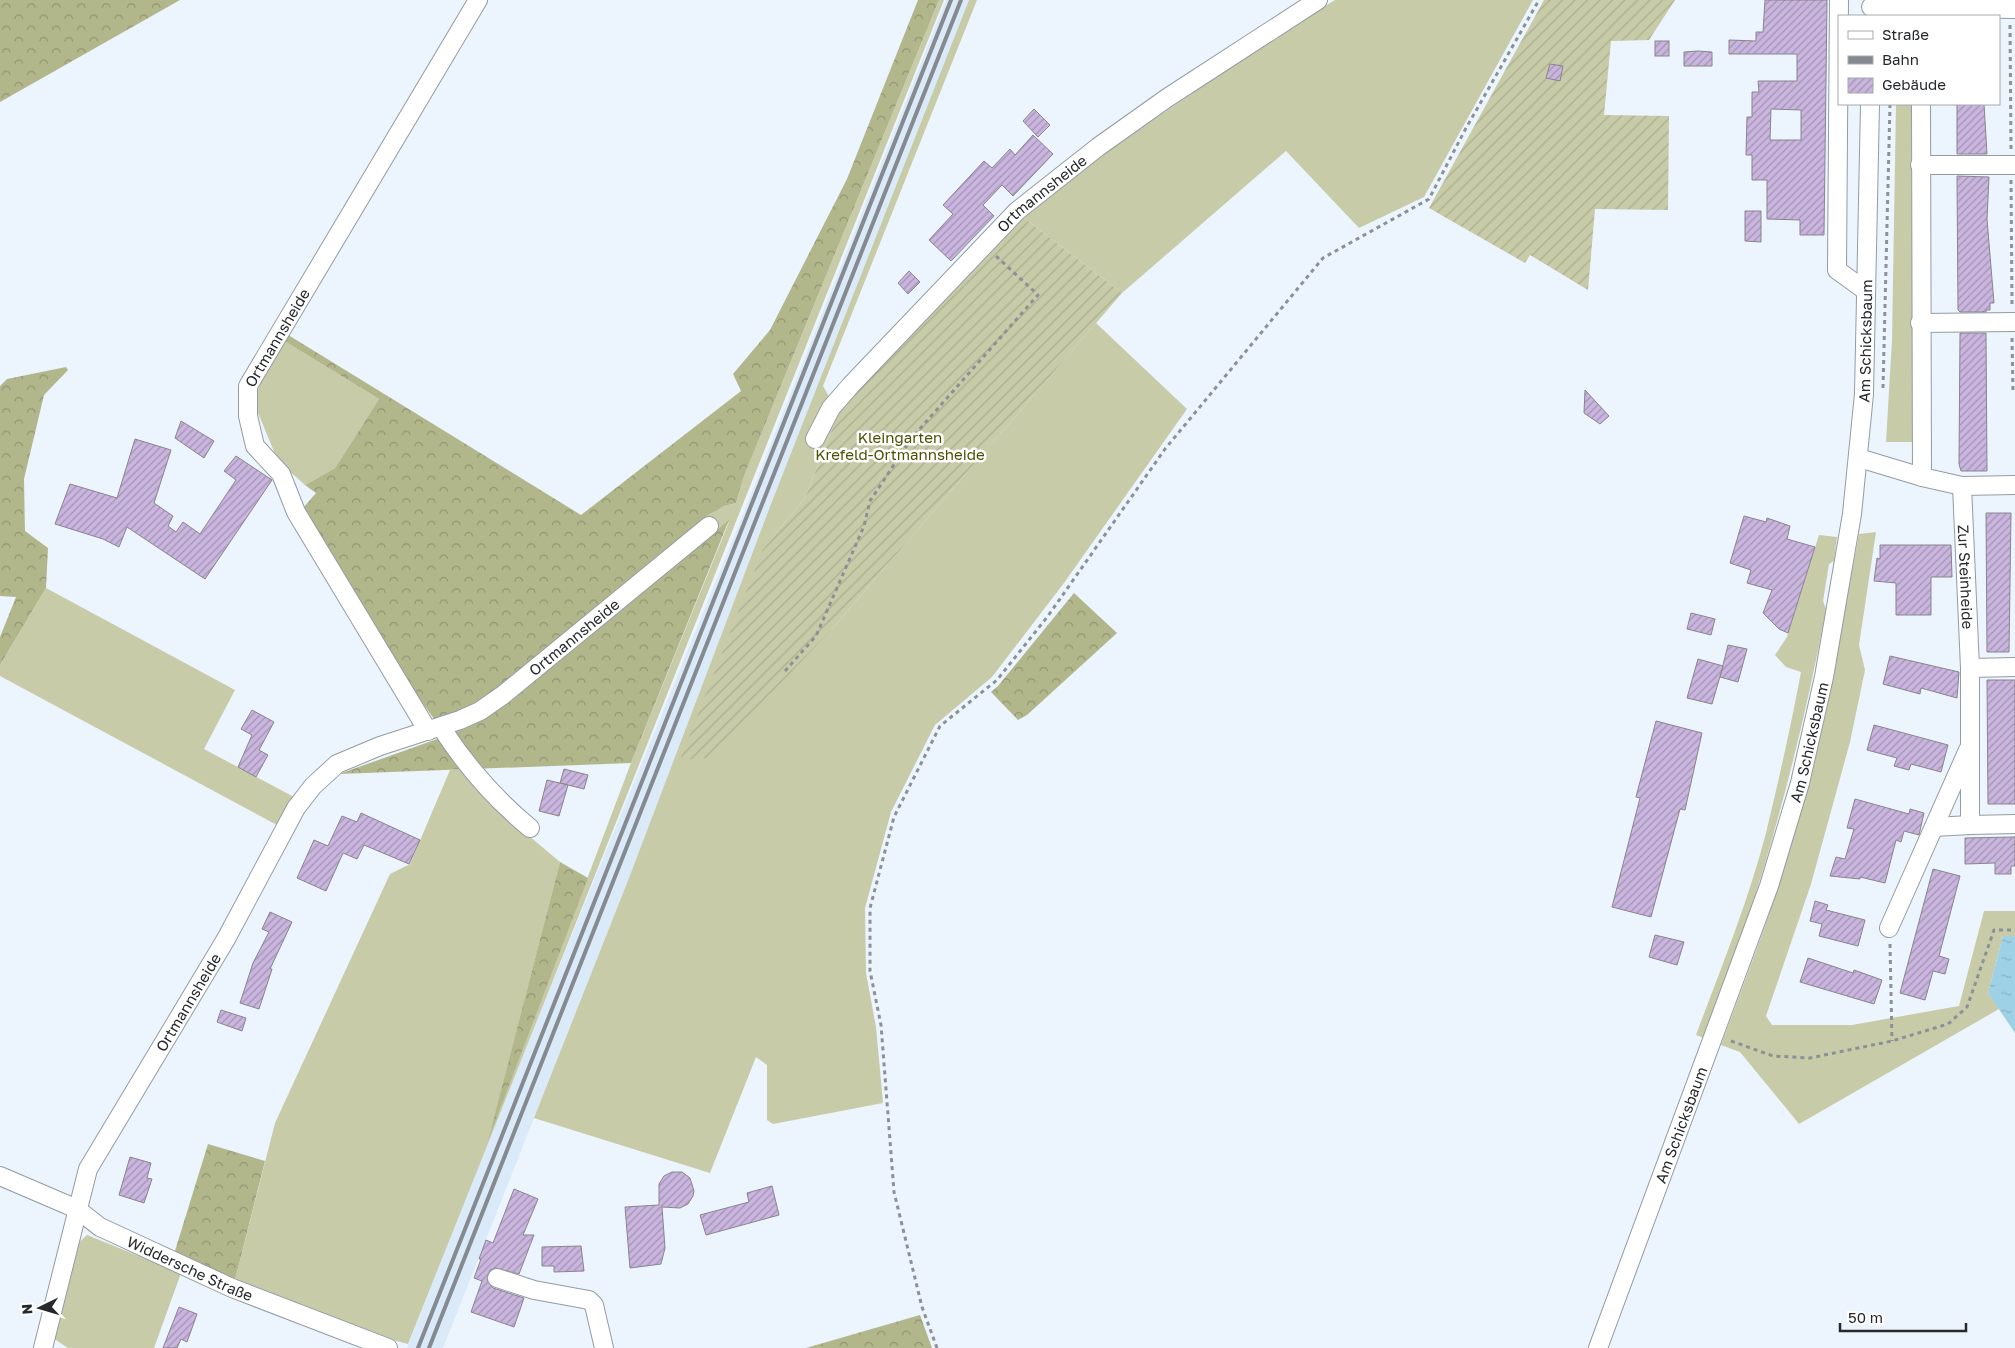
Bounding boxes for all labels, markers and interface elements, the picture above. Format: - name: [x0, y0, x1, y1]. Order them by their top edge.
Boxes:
- legend: [1838, 15, 2000, 105]
- text: Straße: [1882, 25, 1929, 43]
- text: Bahn: [1882, 50, 1919, 68]
- text: Gebäude: [1882, 75, 1946, 93]
- street label: Ortmannsheide: [993, 151, 1090, 236]
- street label: Am Schicksbaum: [1854, 279, 1875, 403]
- street label: Ortmannsheide: [241, 285, 313, 390]
- park label: Kleingarten Krefeld-Ortmannsheide: [815, 428, 985, 463]
- street label: Zur Steinheide: [1955, 524, 1977, 630]
- street label: Ortmannsheide: [525, 594, 623, 679]
- street label: Am Schicksbaum: [1786, 680, 1832, 804]
- street label: Ortmannsheide: [152, 950, 225, 1055]
- street label: Am Schicksbaum: [1651, 1064, 1710, 1186]
- street label: Widdersche Straße: [124, 1232, 256, 1304]
- north arrow: [15, 1283, 65, 1333]
- scale bar: [1840, 1300, 1966, 1332]
- text: N: [18, 1303, 35, 1315]
- text: 50 m: [1848, 1308, 1883, 1326]

